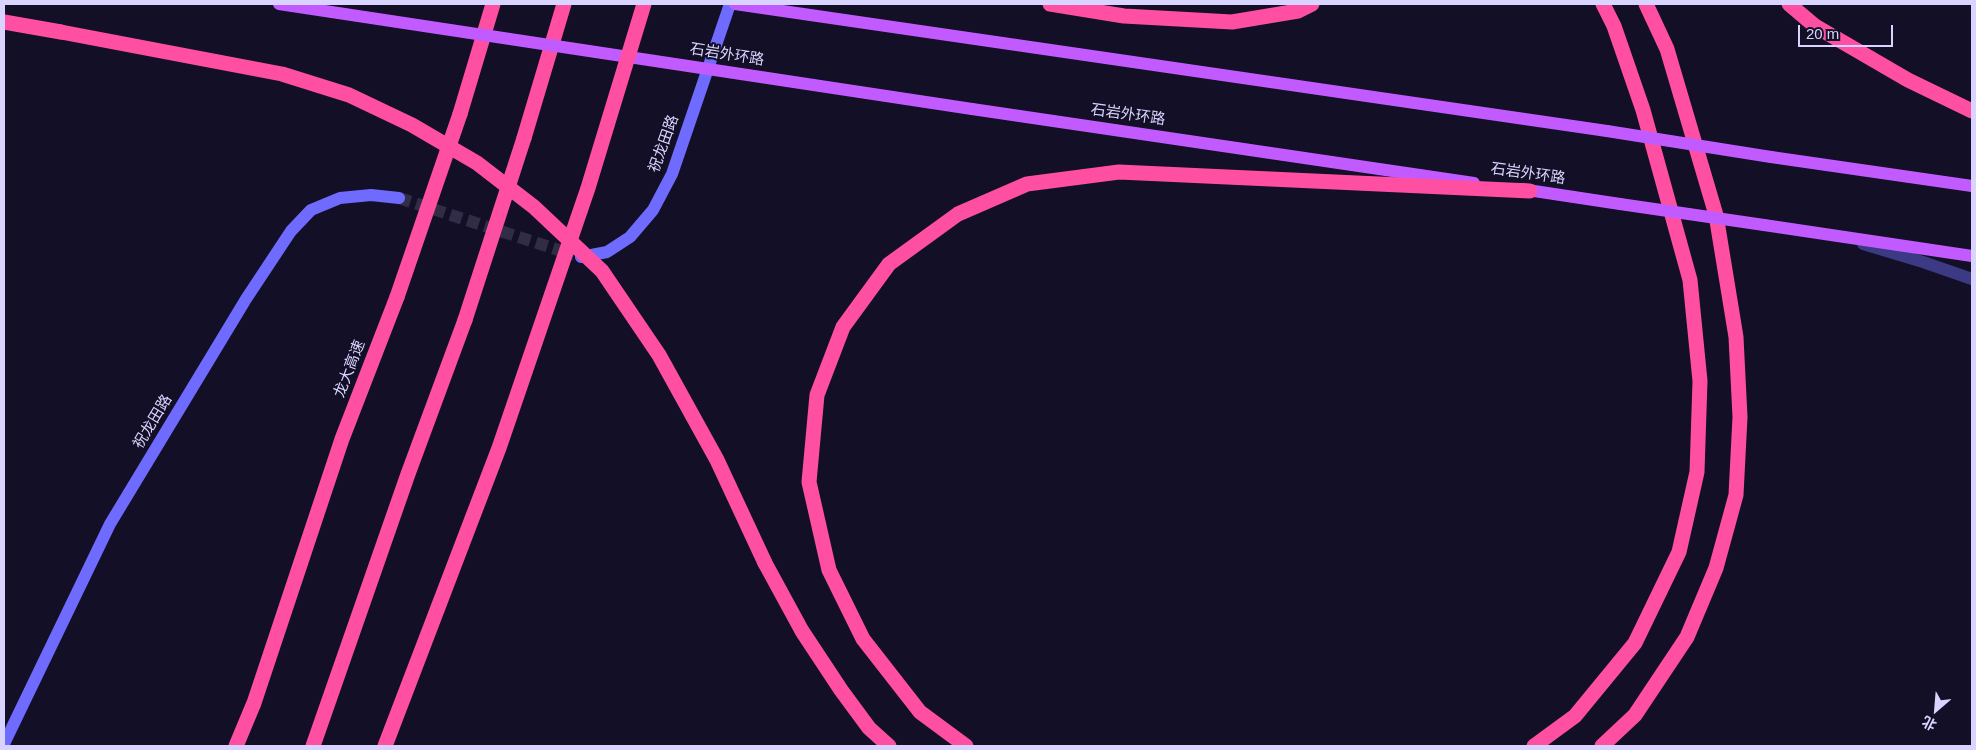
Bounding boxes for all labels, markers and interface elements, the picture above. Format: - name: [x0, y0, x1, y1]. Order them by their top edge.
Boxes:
- scale bar: [1801, 15, 1896, 47]
- text: 20 m: [1806, 25, 1839, 42]
- street label: 石岩外环路: [689, 40, 765, 70]
- street label: 石岩外环路: [1090, 101, 1166, 129]
- street label: 祝龙田路: [645, 113, 683, 175]
- street label: 石岩外环路: [1490, 160, 1566, 188]
- street label: 龙大高速: [331, 338, 369, 400]
- street label: 祝龙田路: [130, 392, 176, 452]
- north arrow: [1911, 685, 1961, 735]
- text: 北: [1919, 713, 1939, 734]

